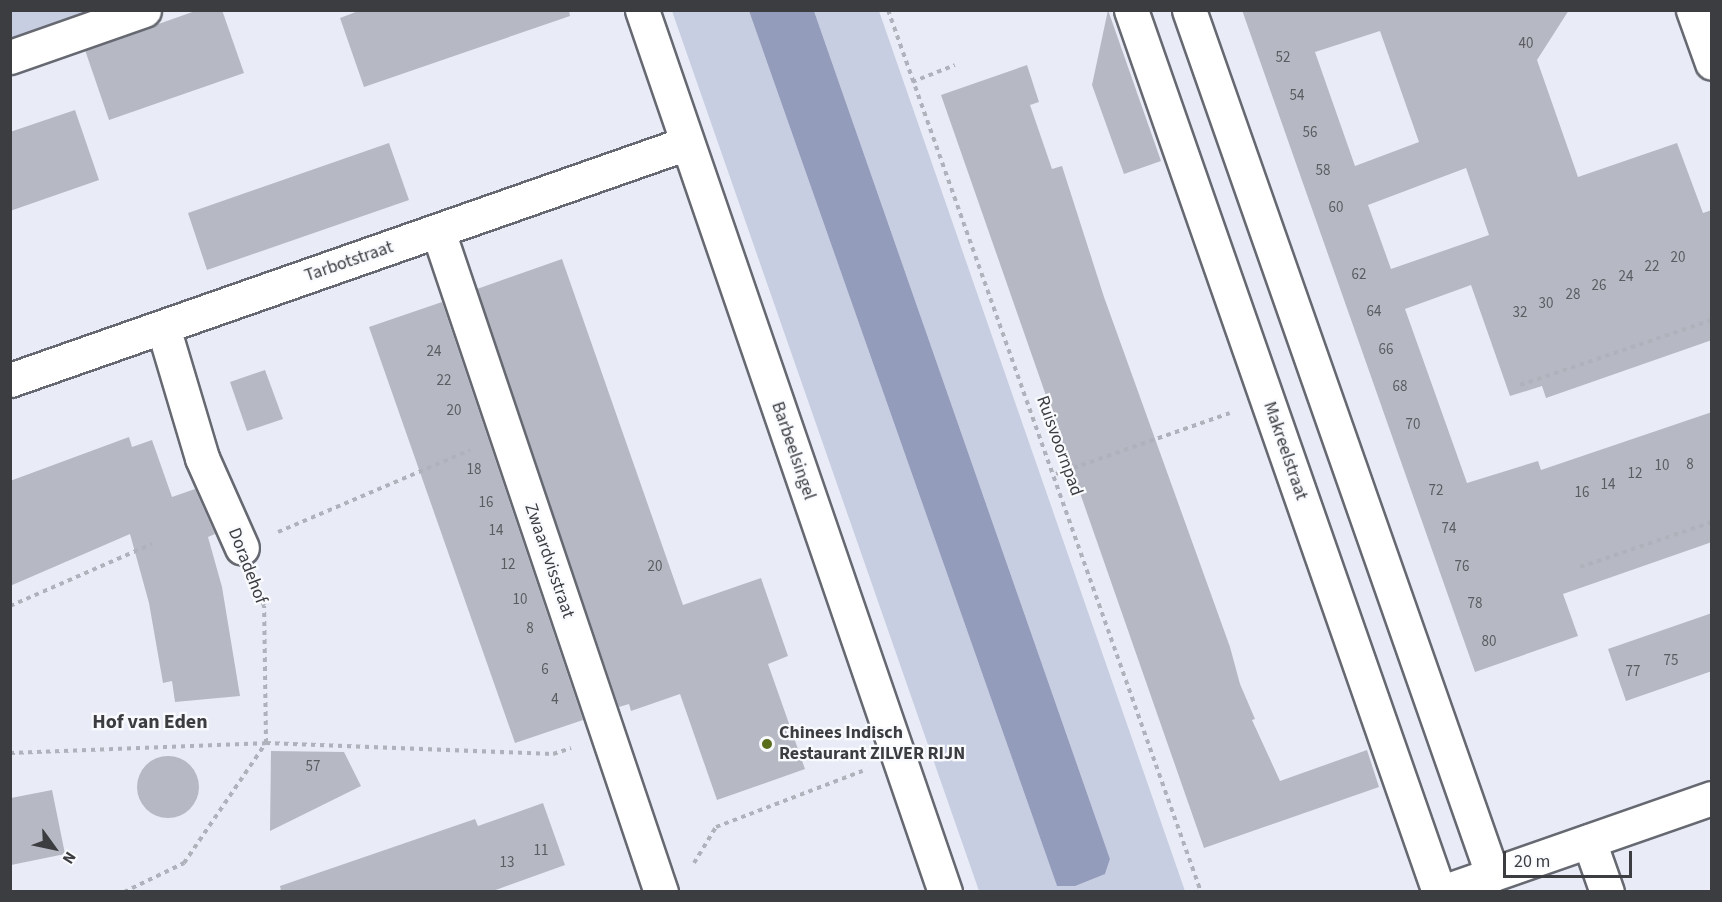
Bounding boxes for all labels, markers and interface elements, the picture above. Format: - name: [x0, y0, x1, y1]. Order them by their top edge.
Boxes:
- house number: 40: [1519, 35, 1533, 53]
- house number: 52: [1276, 49, 1290, 67]
- house number: 54: [1290, 87, 1304, 105]
- house number: 56: [1303, 124, 1317, 142]
- house number: 58: [1316, 162, 1330, 180]
- house number: 60: [1329, 199, 1343, 217]
- street label: Tarbotstraat: [302, 237, 396, 287]
- house number: 20: [1671, 249, 1685, 267]
- house number: 22: [1645, 258, 1659, 276]
- house number: 62: [1352, 266, 1366, 284]
- house number: 24: [1619, 268, 1633, 286]
- house number: 26: [1592, 277, 1606, 295]
- house number: 28: [1566, 286, 1580, 304]
- house number: 30: [1539, 295, 1553, 313]
- house number: 64: [1367, 303, 1381, 321]
- house number: 32: [1513, 304, 1527, 322]
- house number: 66: [1379, 341, 1393, 359]
- house number: 24: [427, 343, 441, 361]
- house number: 22: [437, 372, 451, 390]
- house number: 68: [1393, 378, 1407, 396]
- street label: Ruisvoornpad: [1031, 393, 1087, 499]
- street label: Barbeelsingel: [766, 399, 820, 503]
- street label: Makreelstraat: [1258, 399, 1312, 503]
- house number: 20: [447, 402, 461, 420]
- house number: 70: [1406, 416, 1420, 434]
- house number: 8: [1686, 456, 1694, 474]
- house number: 10: [1655, 457, 1669, 475]
- house number: 18: [467, 461, 481, 479]
- house number: 12: [1628, 465, 1642, 483]
- house number: 14: [1601, 476, 1615, 494]
- house number: 72: [1429, 482, 1443, 500]
- house number: 16: [1575, 484, 1589, 502]
- house number: 16: [479, 494, 493, 512]
- street label: Zwaardvisstraat: [519, 501, 579, 621]
- house number: 74: [1442, 520, 1456, 538]
- house number: 14: [489, 522, 503, 540]
- street label: Doradehof: [223, 525, 271, 607]
- house number: 12: [501, 556, 515, 574]
- house number: 20: [648, 558, 662, 576]
- house number: 76: [1455, 558, 1469, 576]
- house number: 10: [513, 591, 527, 609]
- house number: 78: [1468, 595, 1482, 613]
- house number: 8: [526, 620, 534, 638]
- house number: 80: [1482, 633, 1496, 651]
- house number: 75: [1664, 652, 1678, 670]
- house number: 6: [541, 661, 549, 679]
- house number: 77: [1626, 663, 1640, 681]
- house number: 4: [551, 691, 559, 709]
- district label: Hof van Eden: [92, 710, 208, 734]
- place label: Chinees Indisch Restaurant ZILVER RIJN: [779, 723, 965, 766]
- marker: Chinees Indisch Restaurant ZILVER RIJN: [760, 737, 774, 751]
- house number: 57: [306, 758, 320, 776]
- north arrow: [24, 818, 84, 878]
- scale bar: [1506, 839, 1635, 877]
- house number: 11: [534, 842, 548, 860]
- text: N: [57, 847, 81, 868]
- text: 20 m: [1514, 849, 1550, 874]
- house number: 13: [500, 854, 514, 872]

